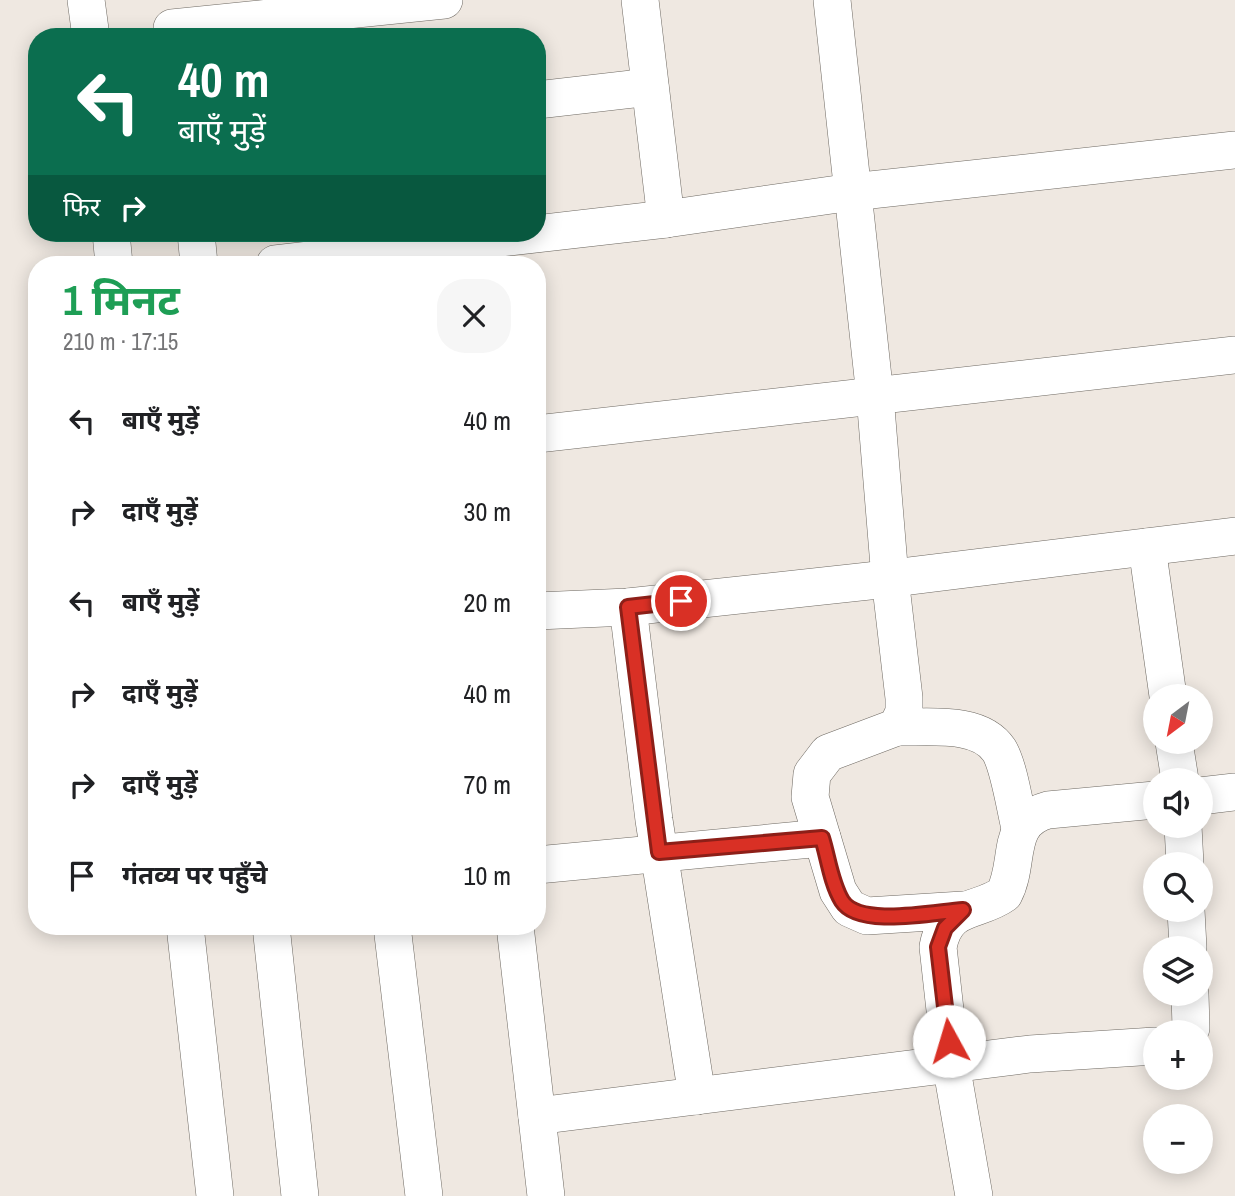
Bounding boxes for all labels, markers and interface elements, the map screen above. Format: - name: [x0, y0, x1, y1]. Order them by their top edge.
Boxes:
- text: 40 m: [178, 46, 270, 112]
- icon: left: [63, 56, 154, 147]
- text: बाएँ मुड़ें: [178, 109, 266, 152]
- text: फिर: [63, 189, 100, 224]
- icon: right: [114, 189, 152, 227]
- text: 1 मिनट: [63, 272, 180, 328]
- button: close: [437, 279, 511, 353]
- text: 210 m · 17:15: [63, 326, 178, 357]
- icon: left: [63, 402, 101, 440]
- text: बाएँ मुड़ें: [122, 402, 199, 437]
- text: 40 m: [464, 403, 511, 438]
- icon: right: [63, 493, 101, 531]
- text: दाएँ मुड़ें: [122, 493, 198, 528]
- text: 30 m: [464, 494, 511, 529]
- pin: [651, 571, 711, 631]
- icon: arrive: [662, 582, 700, 620]
- icon: left: [63, 584, 101, 622]
- text: बाएँ मुड़ें: [122, 584, 199, 619]
- text: 20 m: [464, 585, 511, 620]
- icon: right: [63, 675, 101, 713]
- text: दाएँ मुड़ें: [122, 675, 198, 710]
- text: 40 m: [464, 676, 511, 711]
- north arrow: [1143, 684, 1213, 754]
- map controls: [1143, 684, 1213, 1174]
- icon: right: [63, 766, 101, 804]
- text: दाएँ मुड़ें: [122, 766, 198, 801]
- text: 70 m: [464, 767, 511, 802]
- button: sound: [1143, 768, 1213, 838]
- button: search: [1143, 852, 1213, 922]
- icon: arrive: [63, 857, 101, 895]
- text: गंतव्य पर पहुँचे: [122, 857, 268, 892]
- text: 10 m: [464, 858, 511, 893]
- button: layers: [1143, 936, 1213, 1006]
- position arrow: [912, 1004, 986, 1078]
- button: +: [1143, 1020, 1213, 1090]
- button: −: [1143, 1104, 1213, 1174]

